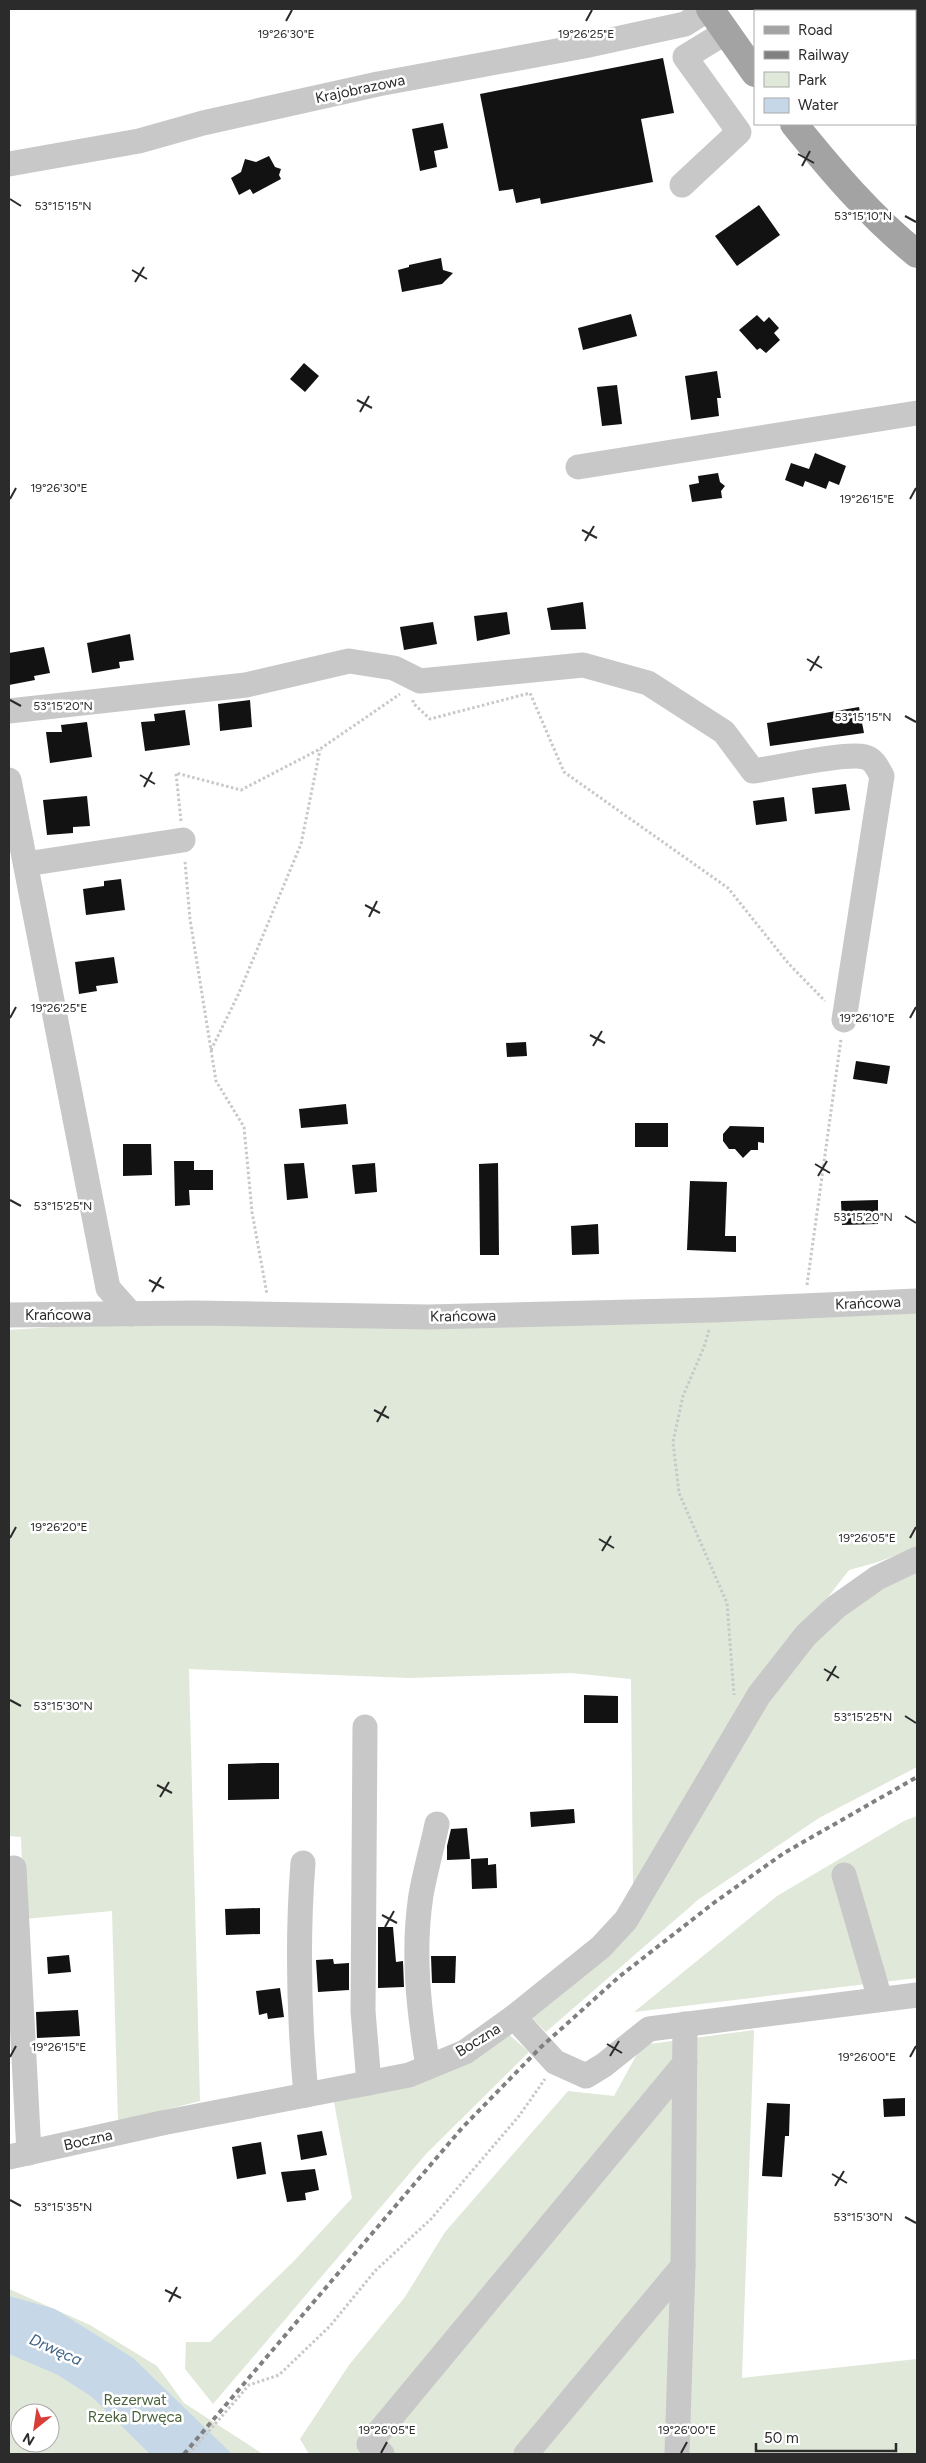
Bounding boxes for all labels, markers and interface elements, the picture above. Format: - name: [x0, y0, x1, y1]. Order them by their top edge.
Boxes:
- legend: [754, 10, 916, 125]
- text: Road: [798, 21, 833, 39]
- text: 19°26'30"E: [257, 27, 315, 41]
- text: 19°26'25"E: [558, 27, 614, 41]
- text: Railway: [798, 46, 849, 64]
- street label: Krajobrazowa: [314, 71, 406, 107]
- text: Park: [798, 71, 827, 89]
- text: Water: [798, 96, 838, 114]
- text: 53°15'15"N: [34, 199, 92, 213]
- text: 53°15'10"N: [834, 209, 892, 223]
- text: 19°26'30"E: [30, 481, 88, 495]
- text: 19°26'15"E: [840, 492, 894, 506]
- text: 53°15'20"N: [33, 699, 93, 713]
- text: 53°15'15"N: [834, 710, 892, 724]
- text: 19°26'25"E: [31, 1001, 87, 1015]
- text: 19°26'10"E: [839, 1011, 895, 1025]
- text: 53°15'25"N: [34, 1199, 92, 1213]
- text: 53°15'20"N: [833, 1210, 893, 1224]
- street label: Krańcowa: [835, 1293, 901, 1313]
- street label: Krańcowa: [25, 1306, 91, 1324]
- street label: Krańcowa: [430, 1306, 496, 1326]
- text: 19°26'20"E: [30, 1520, 88, 1534]
- text: 19°26'05"E: [838, 1531, 896, 1545]
- text: 53°15'30"N: [33, 1699, 93, 1713]
- text: 53°15'25"N: [834, 1710, 892, 1724]
- street label: Boczna: [452, 2019, 504, 2061]
- text: 19°26'15"E: [32, 2040, 86, 2054]
- text: 19°26'00"E: [838, 2050, 896, 2064]
- street label: Boczna: [62, 2126, 114, 2154]
- text: 53°15'35"N: [34, 2200, 92, 2214]
- text: 53°15'30"N: [833, 2210, 893, 2224]
- water label: Drwęca: [27, 2329, 85, 2369]
- park label: Rezerwat Rzeka Drwęca: [88, 2391, 182, 2426]
- north arrow: [10, 2403, 60, 2453]
- scale bar: [756, 2420, 896, 2452]
- text: 19°26'05"E: [358, 2423, 416, 2437]
- text: 19°26'00"E: [658, 2423, 716, 2437]
- text: N: [20, 2429, 38, 2449]
- text: 50 m: [764, 2429, 799, 2447]

